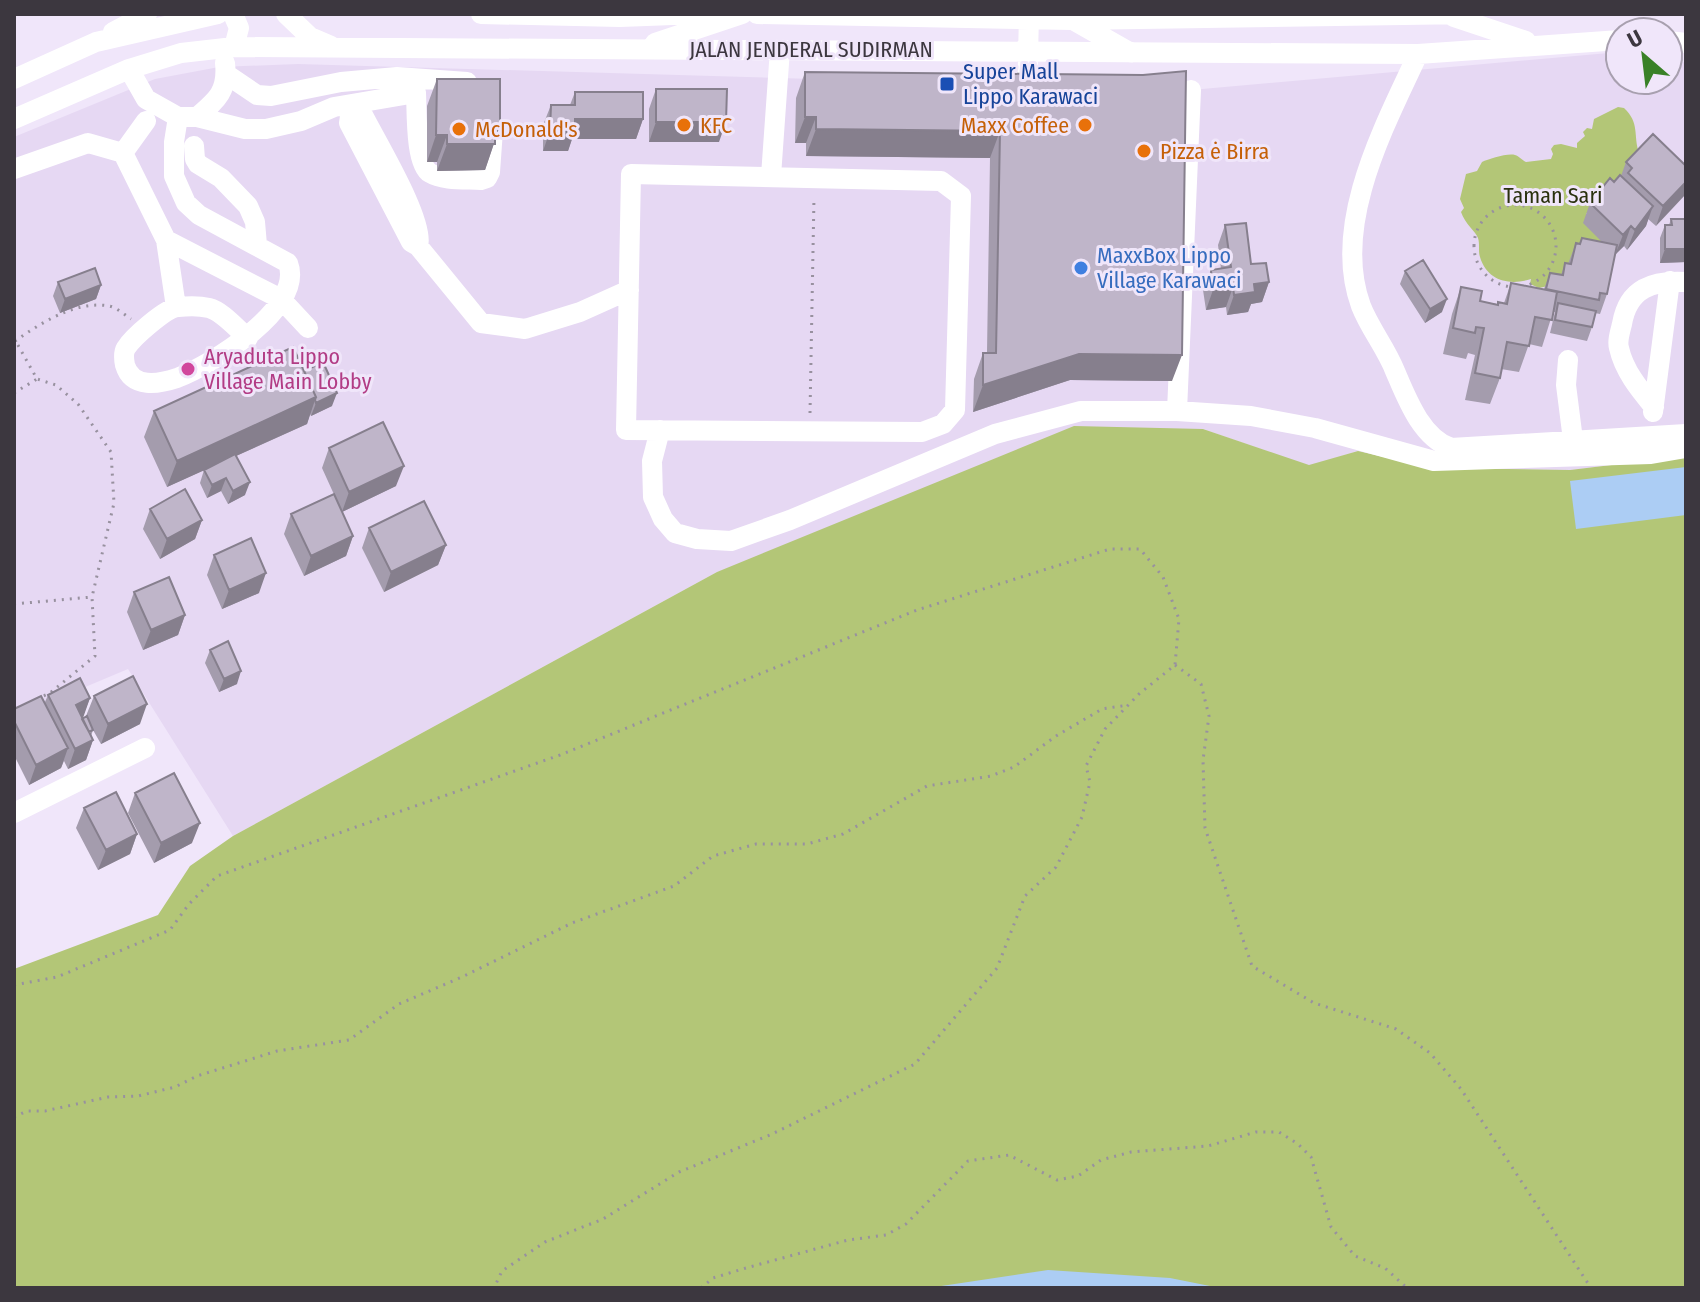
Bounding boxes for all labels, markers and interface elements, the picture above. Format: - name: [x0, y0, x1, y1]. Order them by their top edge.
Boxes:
- north arrow: [1604, 16, 1684, 96]
- text: U: [1623, 24, 1647, 54]
- street label: JALAN JENDERAL SUDIRMAN: [689, 36, 933, 63]
- place label: Super Mall Lippo Karawaci: [963, 58, 1098, 110]
- marker: Super Mall Lippo Karawaci: [938, 75, 956, 93]
- place label: KFC: [700, 112, 732, 139]
- place label: Maxx Coffee: [961, 112, 1069, 139]
- place label: McDonald's: [475, 116, 578, 143]
- marker: KFC: [675, 116, 693, 134]
- marker: Maxx Coffee: [1076, 116, 1094, 134]
- marker: McDonald's: [450, 120, 468, 138]
- place label: Pizza ė Birra: [1160, 138, 1269, 165]
- marker: Pizza ė Birra: [1135, 142, 1153, 160]
- park label: Taman Sari: [1503, 182, 1603, 209]
- place label: MaxxBox Lippo Village Karawaci: [1097, 242, 1242, 294]
- marker: MaxxBox Lippo Village Karawaci: [1072, 259, 1090, 277]
- place label: Aryaduta Lippo Village Main Lobby: [204, 343, 372, 395]
- marker: Aryaduta Lippo Village Main Lobby: [179, 360, 197, 378]

